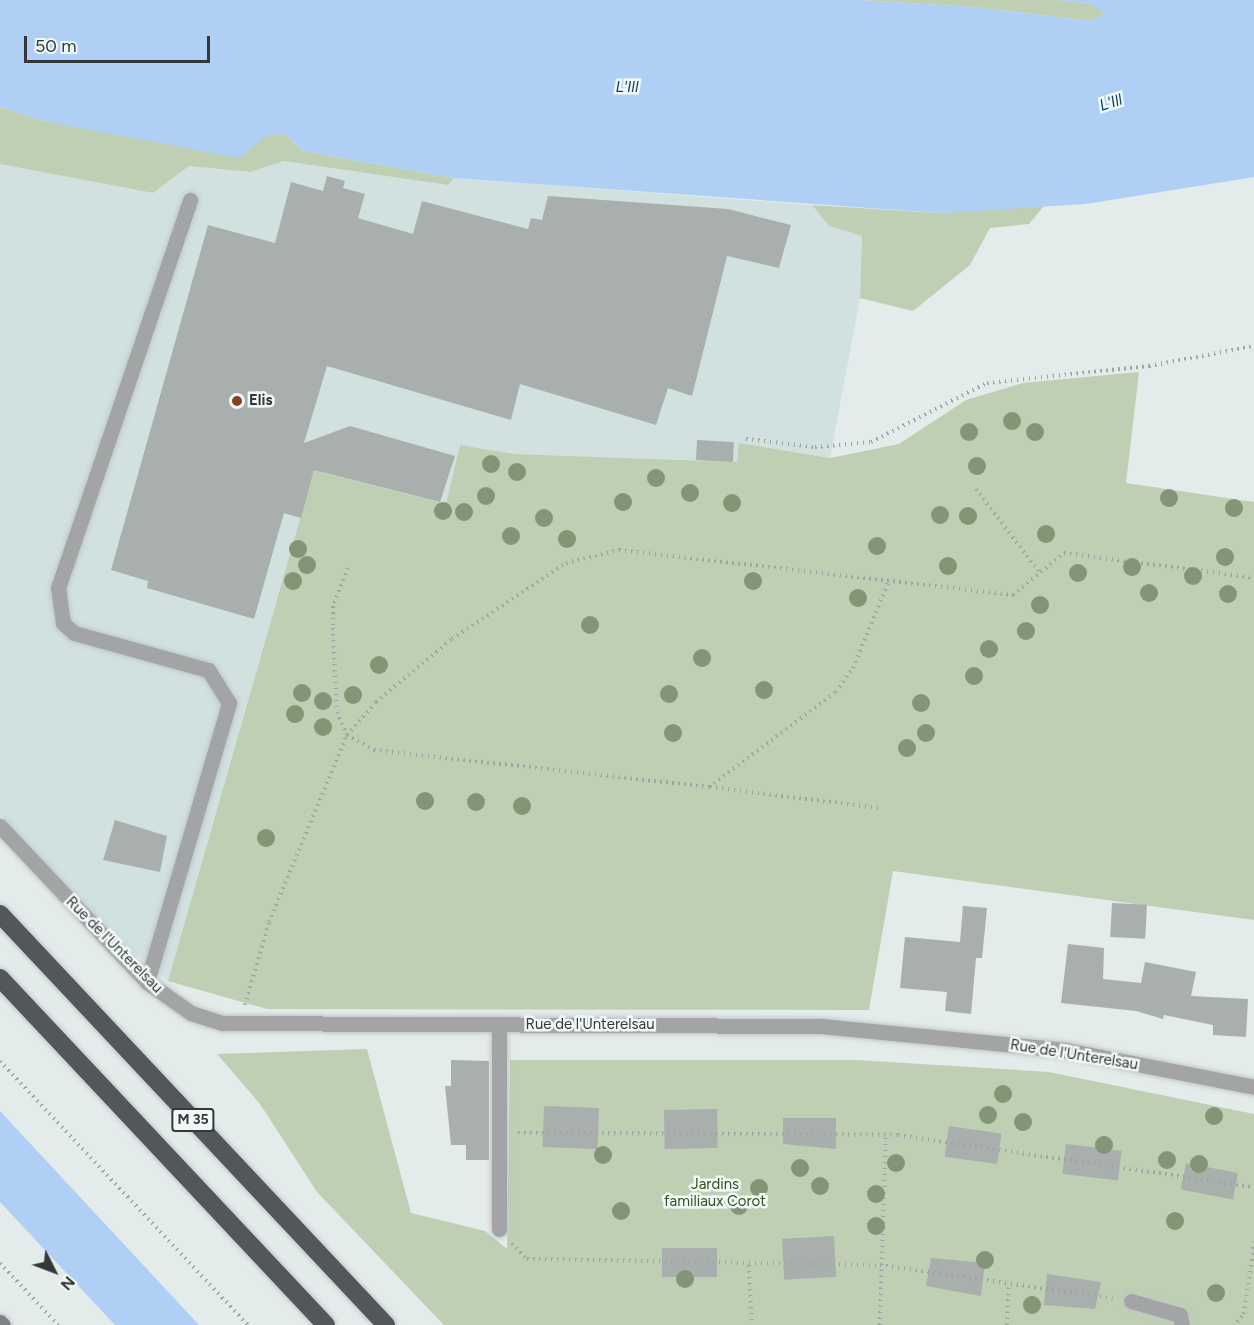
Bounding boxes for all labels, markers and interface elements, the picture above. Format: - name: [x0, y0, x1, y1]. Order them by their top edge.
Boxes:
- scale bar: [27, 24, 213, 62]
- text: 50 m: [35, 35, 77, 57]
- water label: L'Ill: [616, 77, 638, 97]
- water label: L'Ill: [1097, 90, 1125, 116]
- place label: Elis: [249, 392, 272, 410]
- marker: Elis: [230, 394, 244, 408]
- street label: Rue de l'Unterelsau: [62, 893, 166, 997]
- street label: Rue de l'Unterelsau: [525, 1016, 655, 1034]
- street label: Rue de l'Unterelsau: [1009, 1036, 1139, 1074]
- road number: M 35: [170, 1109, 216, 1131]
- park label: Jardins familiaux Corot: [664, 1175, 766, 1210]
- north arrow: [24, 1241, 84, 1301]
- text: N: [57, 1272, 79, 1294]

